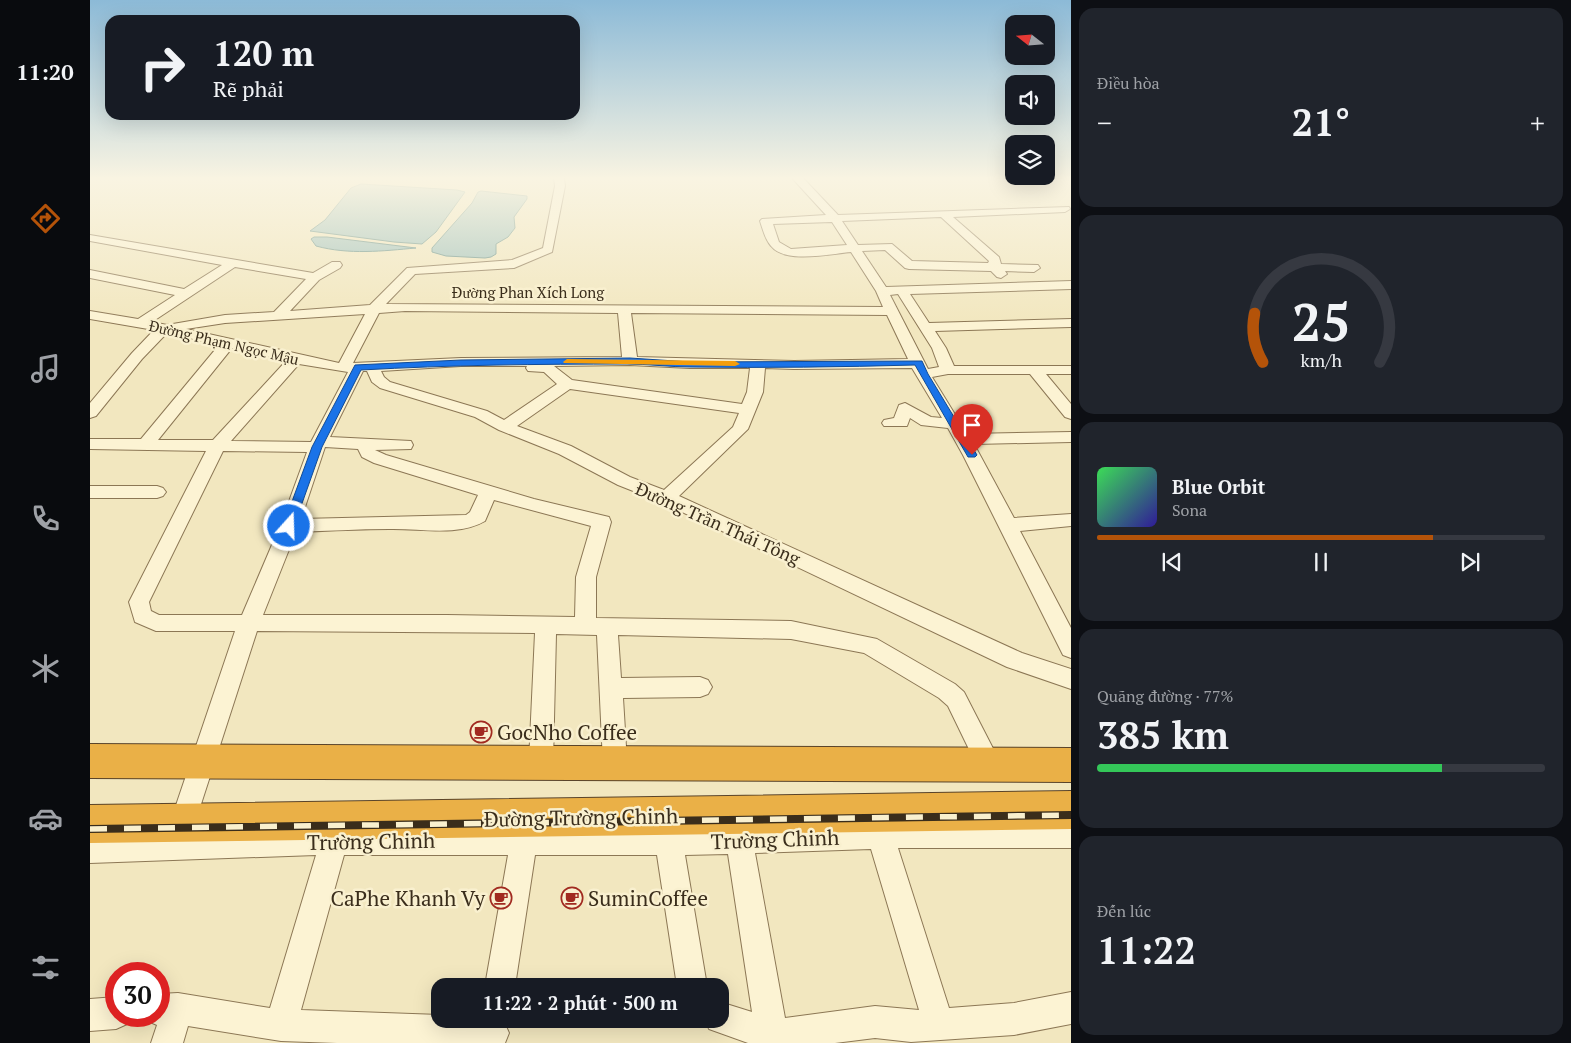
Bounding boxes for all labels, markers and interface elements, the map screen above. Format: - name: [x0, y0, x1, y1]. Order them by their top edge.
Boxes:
- north arrow: [1005, 15, 1055, 65]
- map controls: [1005, 15, 1055, 185]
- text: 120 m: [213, 30, 314, 76]
- icon: right: [130, 35, 195, 100]
- text: 11:20: [16, 57, 74, 86]
- text: Điều hòa: [1097, 72, 1160, 94]
- text: Rẽ phải: [213, 74, 284, 103]
- button: sound: [1005, 75, 1055, 125]
- text: 21°: [1292, 97, 1350, 147]
- text: −: [1097, 104, 1112, 141]
- text: +: [1530, 104, 1545, 141]
- button: layers: [1005, 135, 1055, 185]
- icon: directions: [28, 201, 63, 236]
- street label: Đường Phan Xích Long: [452, 282, 605, 302]
- text: 25: [1292, 287, 1350, 356]
- street label: Đường Phạm Ngọc Mậu: [147, 315, 301, 369]
- text: km/h: [1300, 348, 1342, 372]
- icon: music: [28, 351, 63, 386]
- pin: [951, 404, 993, 455]
- icon: arrive: [958, 411, 986, 439]
- text: Blue Orbit: [1172, 474, 1265, 499]
- street label: Đường Trần Thái Tông: [632, 476, 805, 570]
- position arrow: [262, 499, 314, 551]
- text: Sona: [1172, 499, 1207, 521]
- icon: phone: [28, 501, 63, 536]
- icon: previous: [1158, 548, 1186, 576]
- icon: pause: [1307, 548, 1335, 576]
- icon: next: [1456, 548, 1484, 576]
- icon: climate: [28, 651, 63, 686]
- text: Quãng đường · 77%: [1097, 685, 1233, 707]
- text: 385 km: [1097, 710, 1229, 760]
- place label: GocNho Coffee: [497, 718, 637, 746]
- cafe icon: GocNho Coffee: [469, 720, 493, 744]
- icon: car: [28, 801, 63, 836]
- street label: Đường Trường Chinh: [484, 801, 678, 833]
- street label: Trường Chinh: [710, 823, 840, 855]
- street label: Trường Chinh: [307, 826, 435, 856]
- place label: CaPhe Khanh Vy: [330, 884, 485, 912]
- place label: SuminCoffee: [588, 884, 708, 912]
- cafe icon: CaPhe Khanh Vy: [489, 886, 513, 910]
- cafe icon: SuminCoffee: [560, 886, 584, 910]
- text: Đến lúc: [1097, 900, 1151, 922]
- text: 11:22: [1097, 925, 1196, 975]
- icon: filters: [28, 950, 63, 985]
- speed limit sign: 30: [105, 962, 170, 1027]
- text: 11:22 · 2 phút · 500 m: [482, 990, 678, 1015]

